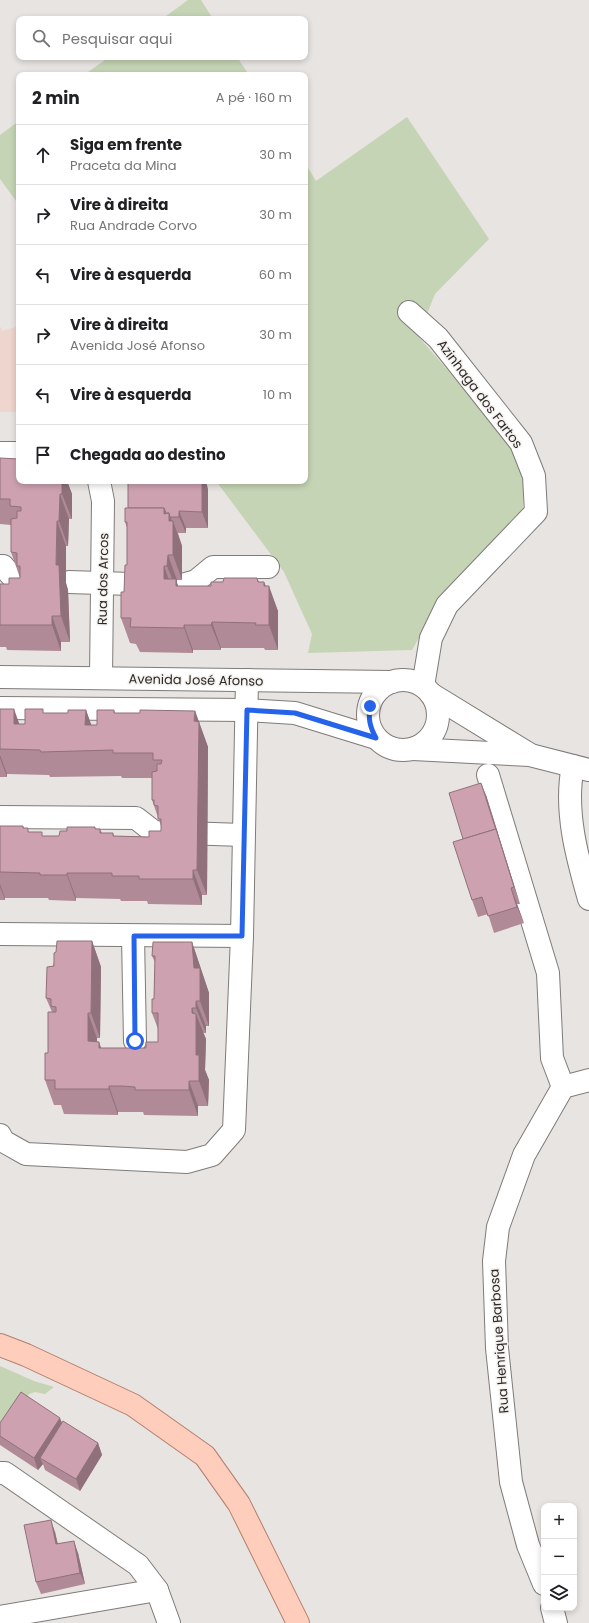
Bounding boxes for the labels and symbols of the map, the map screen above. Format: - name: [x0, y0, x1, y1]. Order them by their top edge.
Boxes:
- street label: Azinhaga dos Fartos: [433, 336, 527, 452]
- street label: Rua dos Arcos: [93, 532, 113, 625]
- street label: Avenida José Afonso: [128, 669, 264, 691]
- route end: [361, 697, 379, 715]
- route start: [126, 1032, 144, 1050]
- street label: Rua Henrique Barbosa: [484, 1268, 514, 1414]

